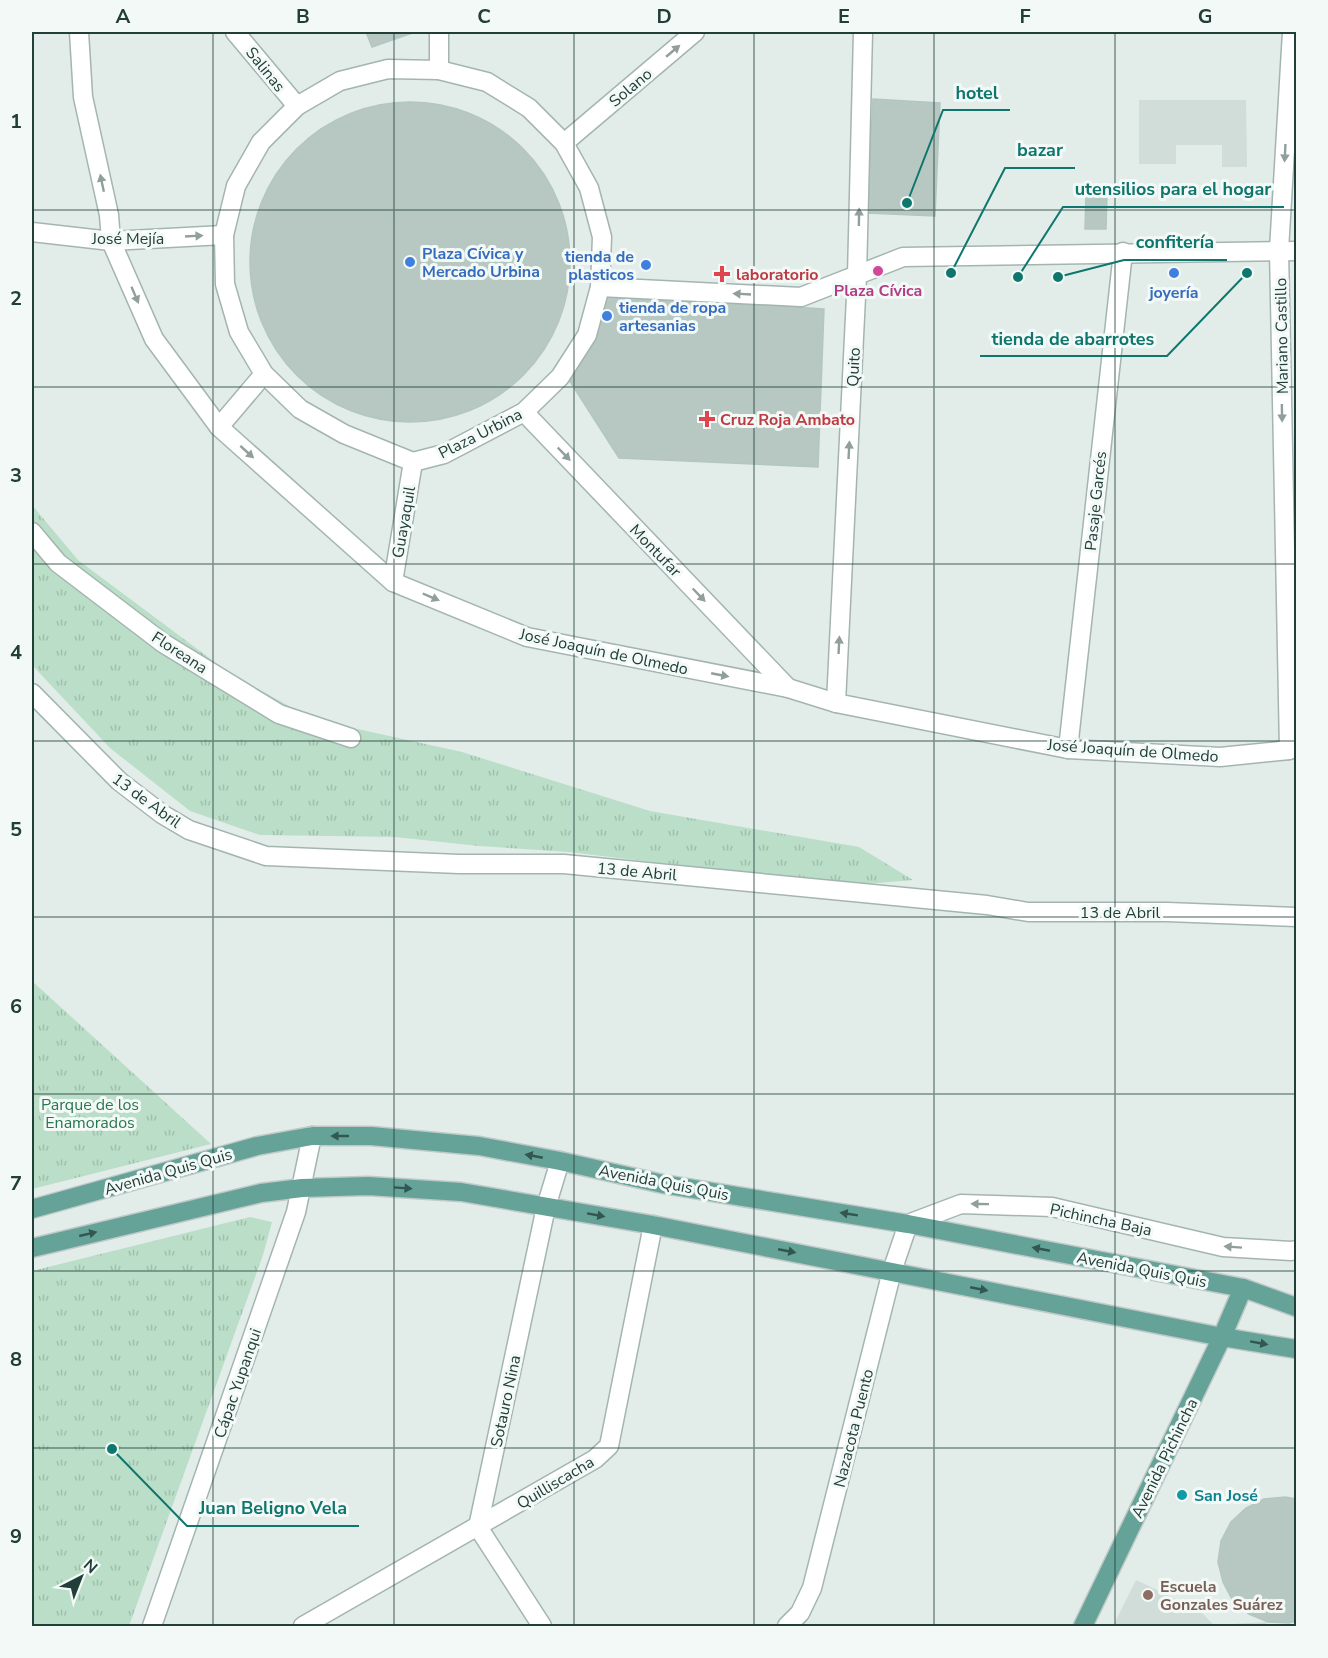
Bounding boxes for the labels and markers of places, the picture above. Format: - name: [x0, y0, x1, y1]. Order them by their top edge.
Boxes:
- callout: hotel: [943, 74, 1010, 110]
- callout: bazar: [1005, 132, 1075, 168]
- callout: utensilios para el hogar: [1063, 171, 1284, 207]
- callout: confitería: [1124, 224, 1227, 260]
- place label: Plaza Cívica y Mercado Urbina: [422, 243, 540, 283]
- place label: tienda de plasticos: [565, 246, 634, 286]
- marker: Plaza Cívica y Mercado Urbina: [403, 255, 417, 269]
- marker: tienda de plasticos: [639, 258, 653, 272]
- place label: laboratorio: [736, 264, 818, 286]
- marker: Plaza Cívica: [871, 264, 885, 278]
- marker: laboratorio: [713, 265, 731, 283]
- marker: joyería: [1167, 266, 1181, 280]
- place label: Plaza Cívica: [834, 280, 922, 302]
- place label: joyería: [1148, 282, 1199, 304]
- place label: tienda de ropa artesanias: [619, 297, 726, 337]
- marker: tienda de ropa artesanias: [600, 309, 614, 323]
- callout: tienda de abarrotes: [980, 320, 1167, 356]
- place label: Cruz Roja Ambato: [720, 409, 855, 431]
- marker: Cruz Roja Ambato: [698, 410, 716, 428]
- place label: San José: [1194, 1485, 1258, 1507]
- marker: San José: [1175, 1488, 1189, 1502]
- callout: Juan Beligno Vela: [187, 1490, 359, 1526]
- place label: Escuela Gonzales Suárez: [1160, 1576, 1283, 1616]
- marker: Escuela Gonzales Suárez: [1141, 1588, 1155, 1602]

